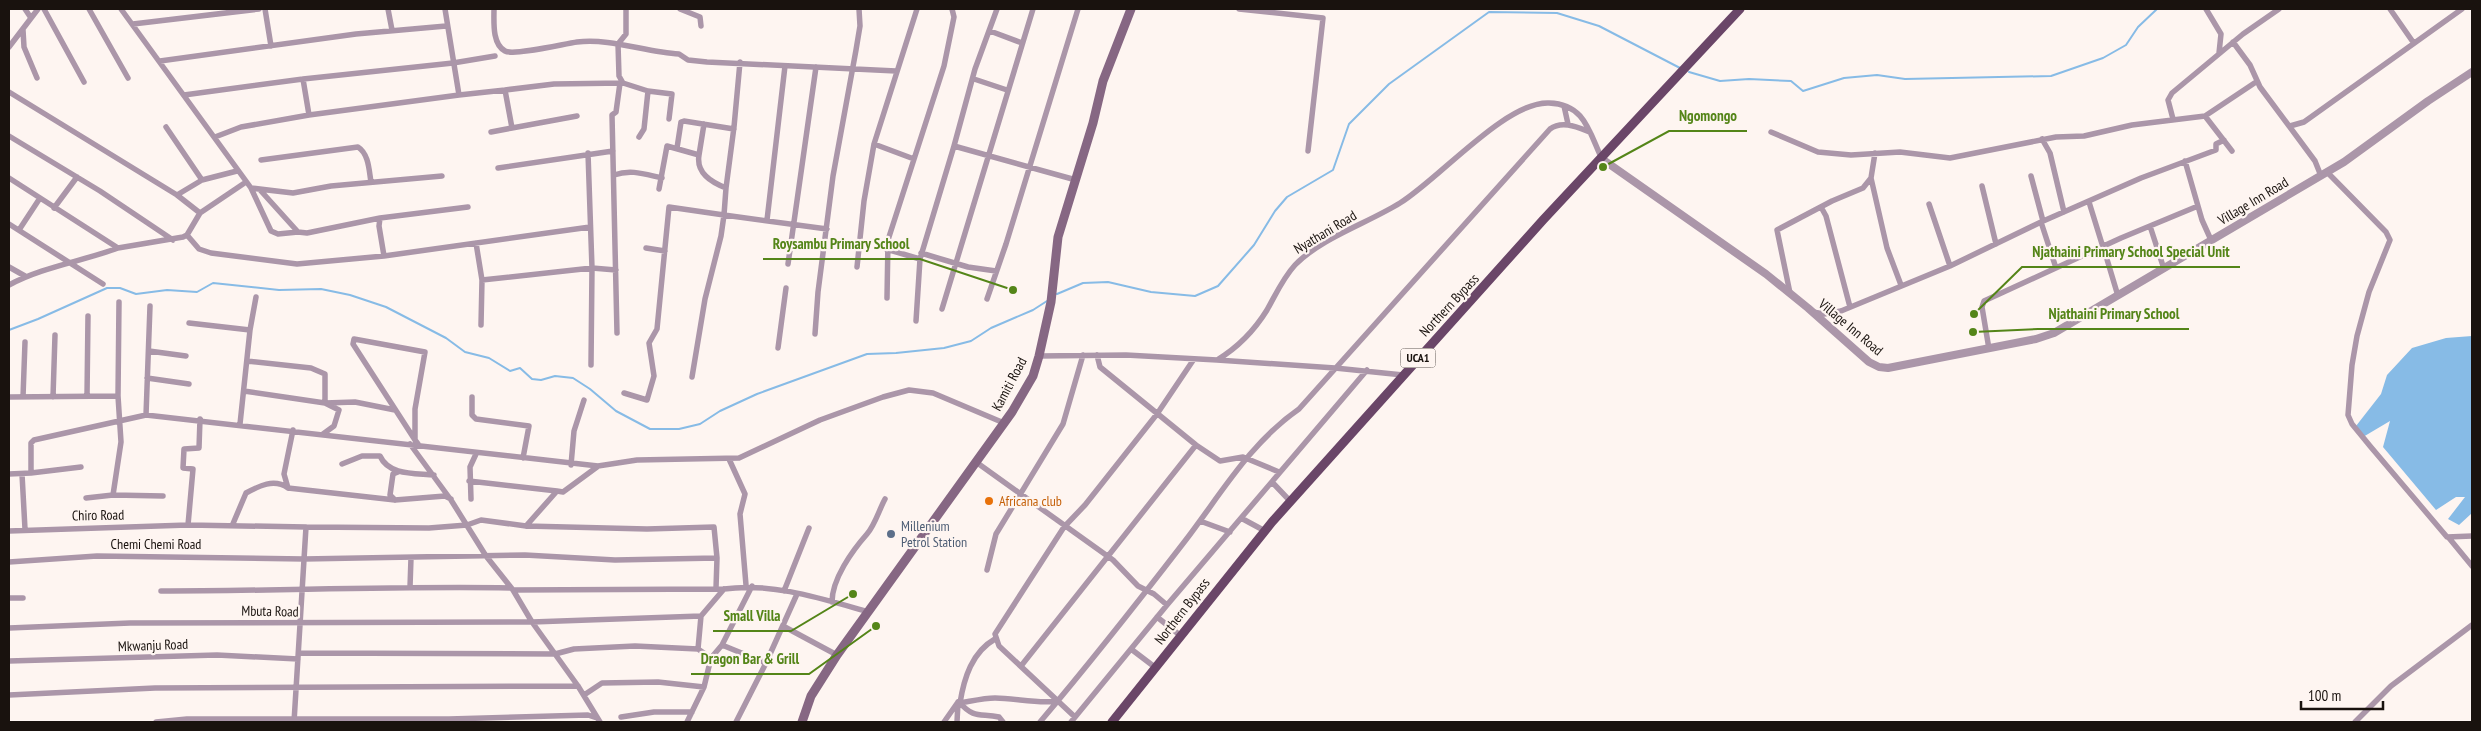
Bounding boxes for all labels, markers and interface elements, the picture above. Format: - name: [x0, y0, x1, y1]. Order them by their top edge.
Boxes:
- callout: Ngomongo: [1669, 101, 1747, 131]
- text: Ngomongo: [1679, 106, 1737, 125]
- street label: Village Inn Road: [2214, 173, 2291, 230]
- street label: Nyathani Road: [1290, 206, 1360, 258]
- callout: Roysambu Primary School: [763, 229, 920, 259]
- text: Roysambu Primary School: [773, 234, 910, 253]
- callout: Njathaini Primary School Special Unit: [2022, 237, 2240, 267]
- text: Njathaini Primary School Special Unit: [2032, 242, 2230, 261]
- street label: Northern Bypass: [1415, 270, 1483, 340]
- street label: Village Inn Road: [1814, 294, 1887, 359]
- callout: Njathaini Primary School: [2038, 299, 2189, 329]
- text: Njathaini Primary School: [2049, 304, 2180, 323]
- road number: UCA1: [1400, 348, 1436, 368]
- street label: Kamiti Road: [987, 354, 1031, 414]
- place label: Africana club: [999, 492, 1062, 510]
- marker: Africana club: [983, 495, 995, 507]
- street label: Chiro Road: [72, 506, 124, 524]
- place label: Millenium Petrol Station: [901, 517, 967, 551]
- marker: Millenium Petrol Station: [885, 528, 897, 540]
- street label: Chemi Chemi Road: [111, 535, 201, 553]
- street label: Northern Bypass: [1150, 574, 1214, 648]
- callout: Small Villa: [713, 601, 791, 631]
- street label: Mbuta Road: [241, 602, 299, 620]
- text: Small Villa: [723, 606, 781, 625]
- street label: Mkwanju Road: [118, 635, 188, 655]
- callout: Dragon Bar & Grill: [691, 644, 809, 674]
- text: Dragon Bar & Grill: [701, 649, 800, 668]
- scale bar: [2301, 678, 2384, 710]
- text: 100 m: [2308, 686, 2341, 705]

